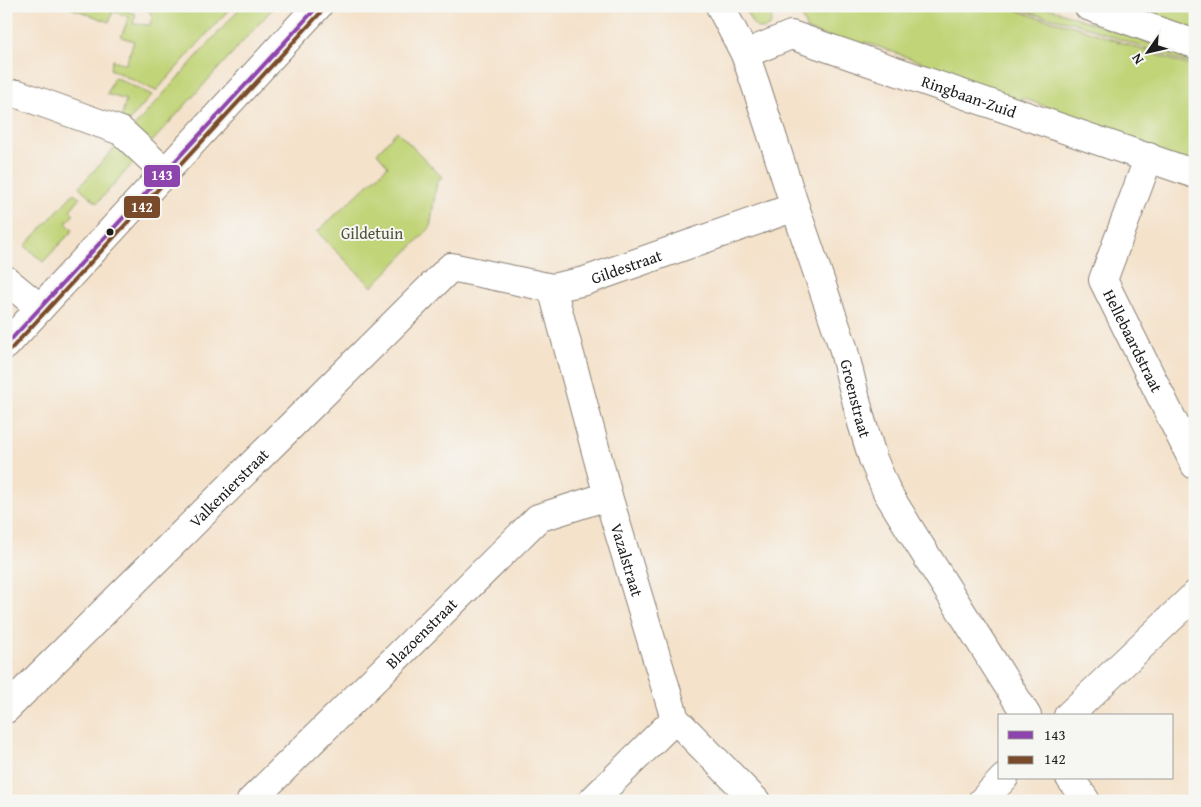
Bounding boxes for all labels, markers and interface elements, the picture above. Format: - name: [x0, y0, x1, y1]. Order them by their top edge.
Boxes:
- north arrow: [1124, 28, 1174, 78]
- text: N: [1126, 49, 1148, 69]
- street label: Ringbaan-Zuid: [918, 69, 1020, 124]
- line badge: 143: [143, 164, 181, 188]
- text: 143: [151, 165, 173, 185]
- line badge: 142: [123, 195, 161, 219]
- text: 142: [131, 197, 153, 217]
- park label: Gildetuin: [341, 221, 403, 245]
- unlabelled marker: [105, 227, 115, 237]
- street label: Gildestraat: [588, 243, 665, 290]
- street label: Hellebaardstraat: [1097, 285, 1169, 397]
- street label: Groenstraat: [834, 357, 878, 441]
- street label: Valkenierstraat: [184, 442, 274, 533]
- street label: Vazalstraat: [605, 520, 650, 600]
- street label: Blazoenstraat: [380, 592, 463, 674]
- legend: [998, 714, 1174, 780]
- text: 143: [1044, 724, 1066, 745]
- text: 142: [1044, 748, 1066, 769]

